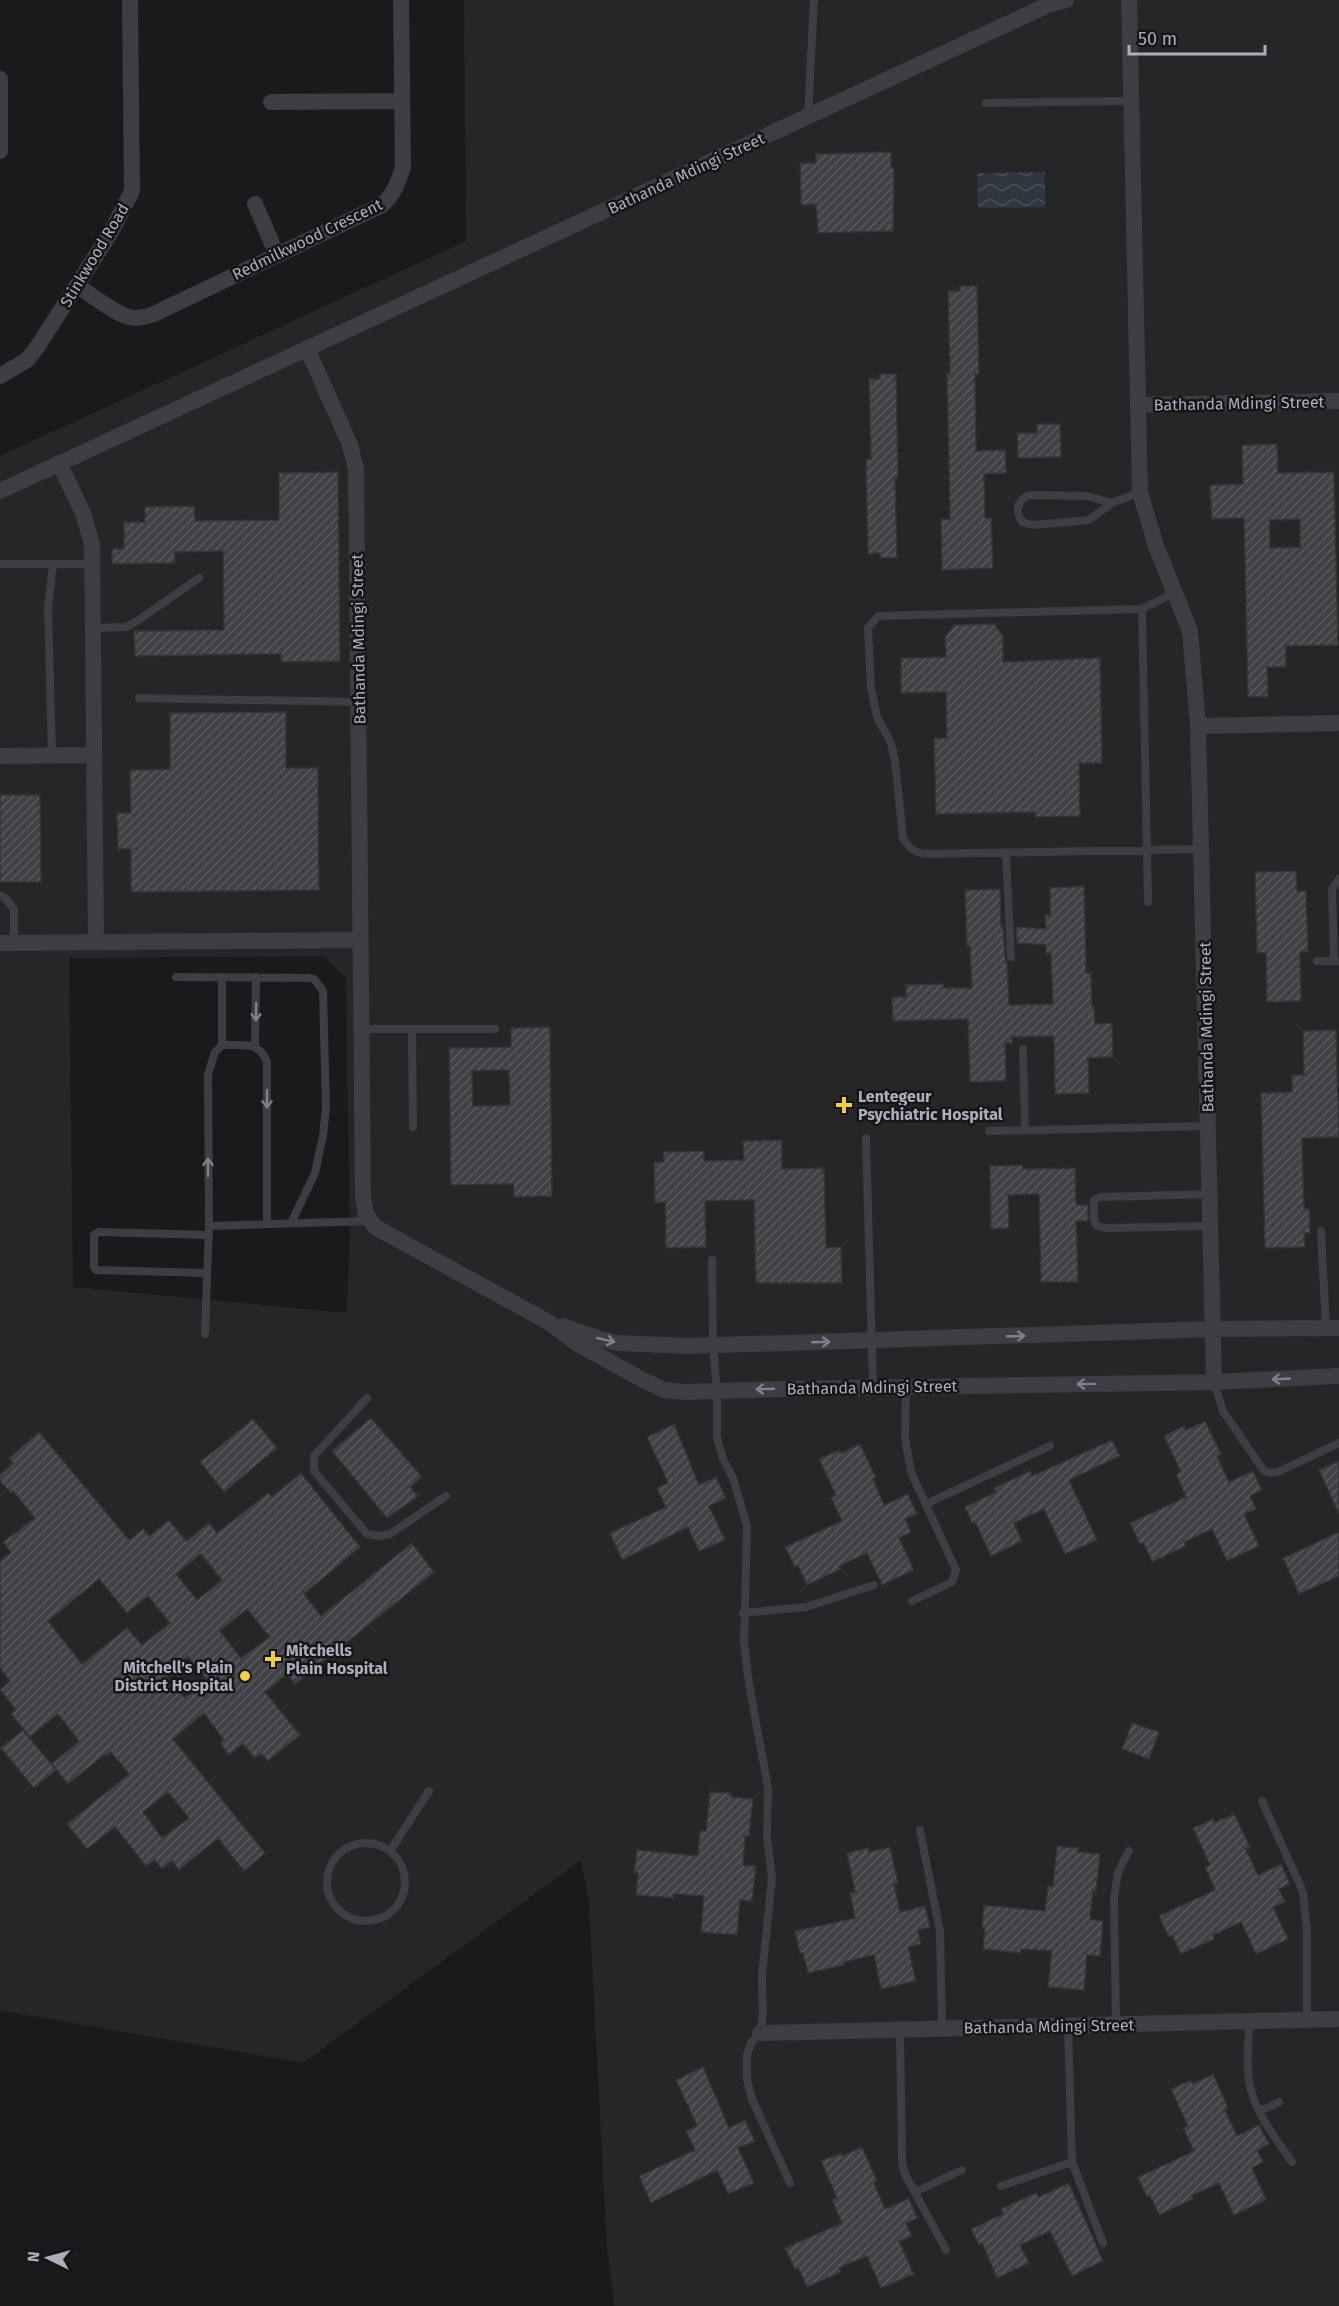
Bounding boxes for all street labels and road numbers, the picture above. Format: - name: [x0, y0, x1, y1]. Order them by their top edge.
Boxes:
- street label: Bathanda Mdingi Street: [605, 129, 768, 218]
- street label: Redmilkwood Crescent: [229, 195, 386, 284]
- street label: Stinkwood Road: [56, 200, 133, 310]
- street label: Bathanda Mdingi Street: [1154, 393, 1325, 414]
- street label: Bathanda Mdingi Street: [348, 553, 369, 724]
- street label: Bathanda Mdingi Street: [1196, 941, 1217, 1112]
- street label: Bathanda Mdingi Street: [787, 1377, 958, 1398]
- street label: Bathanda Mdingi Street: [964, 2016, 1135, 2037]

